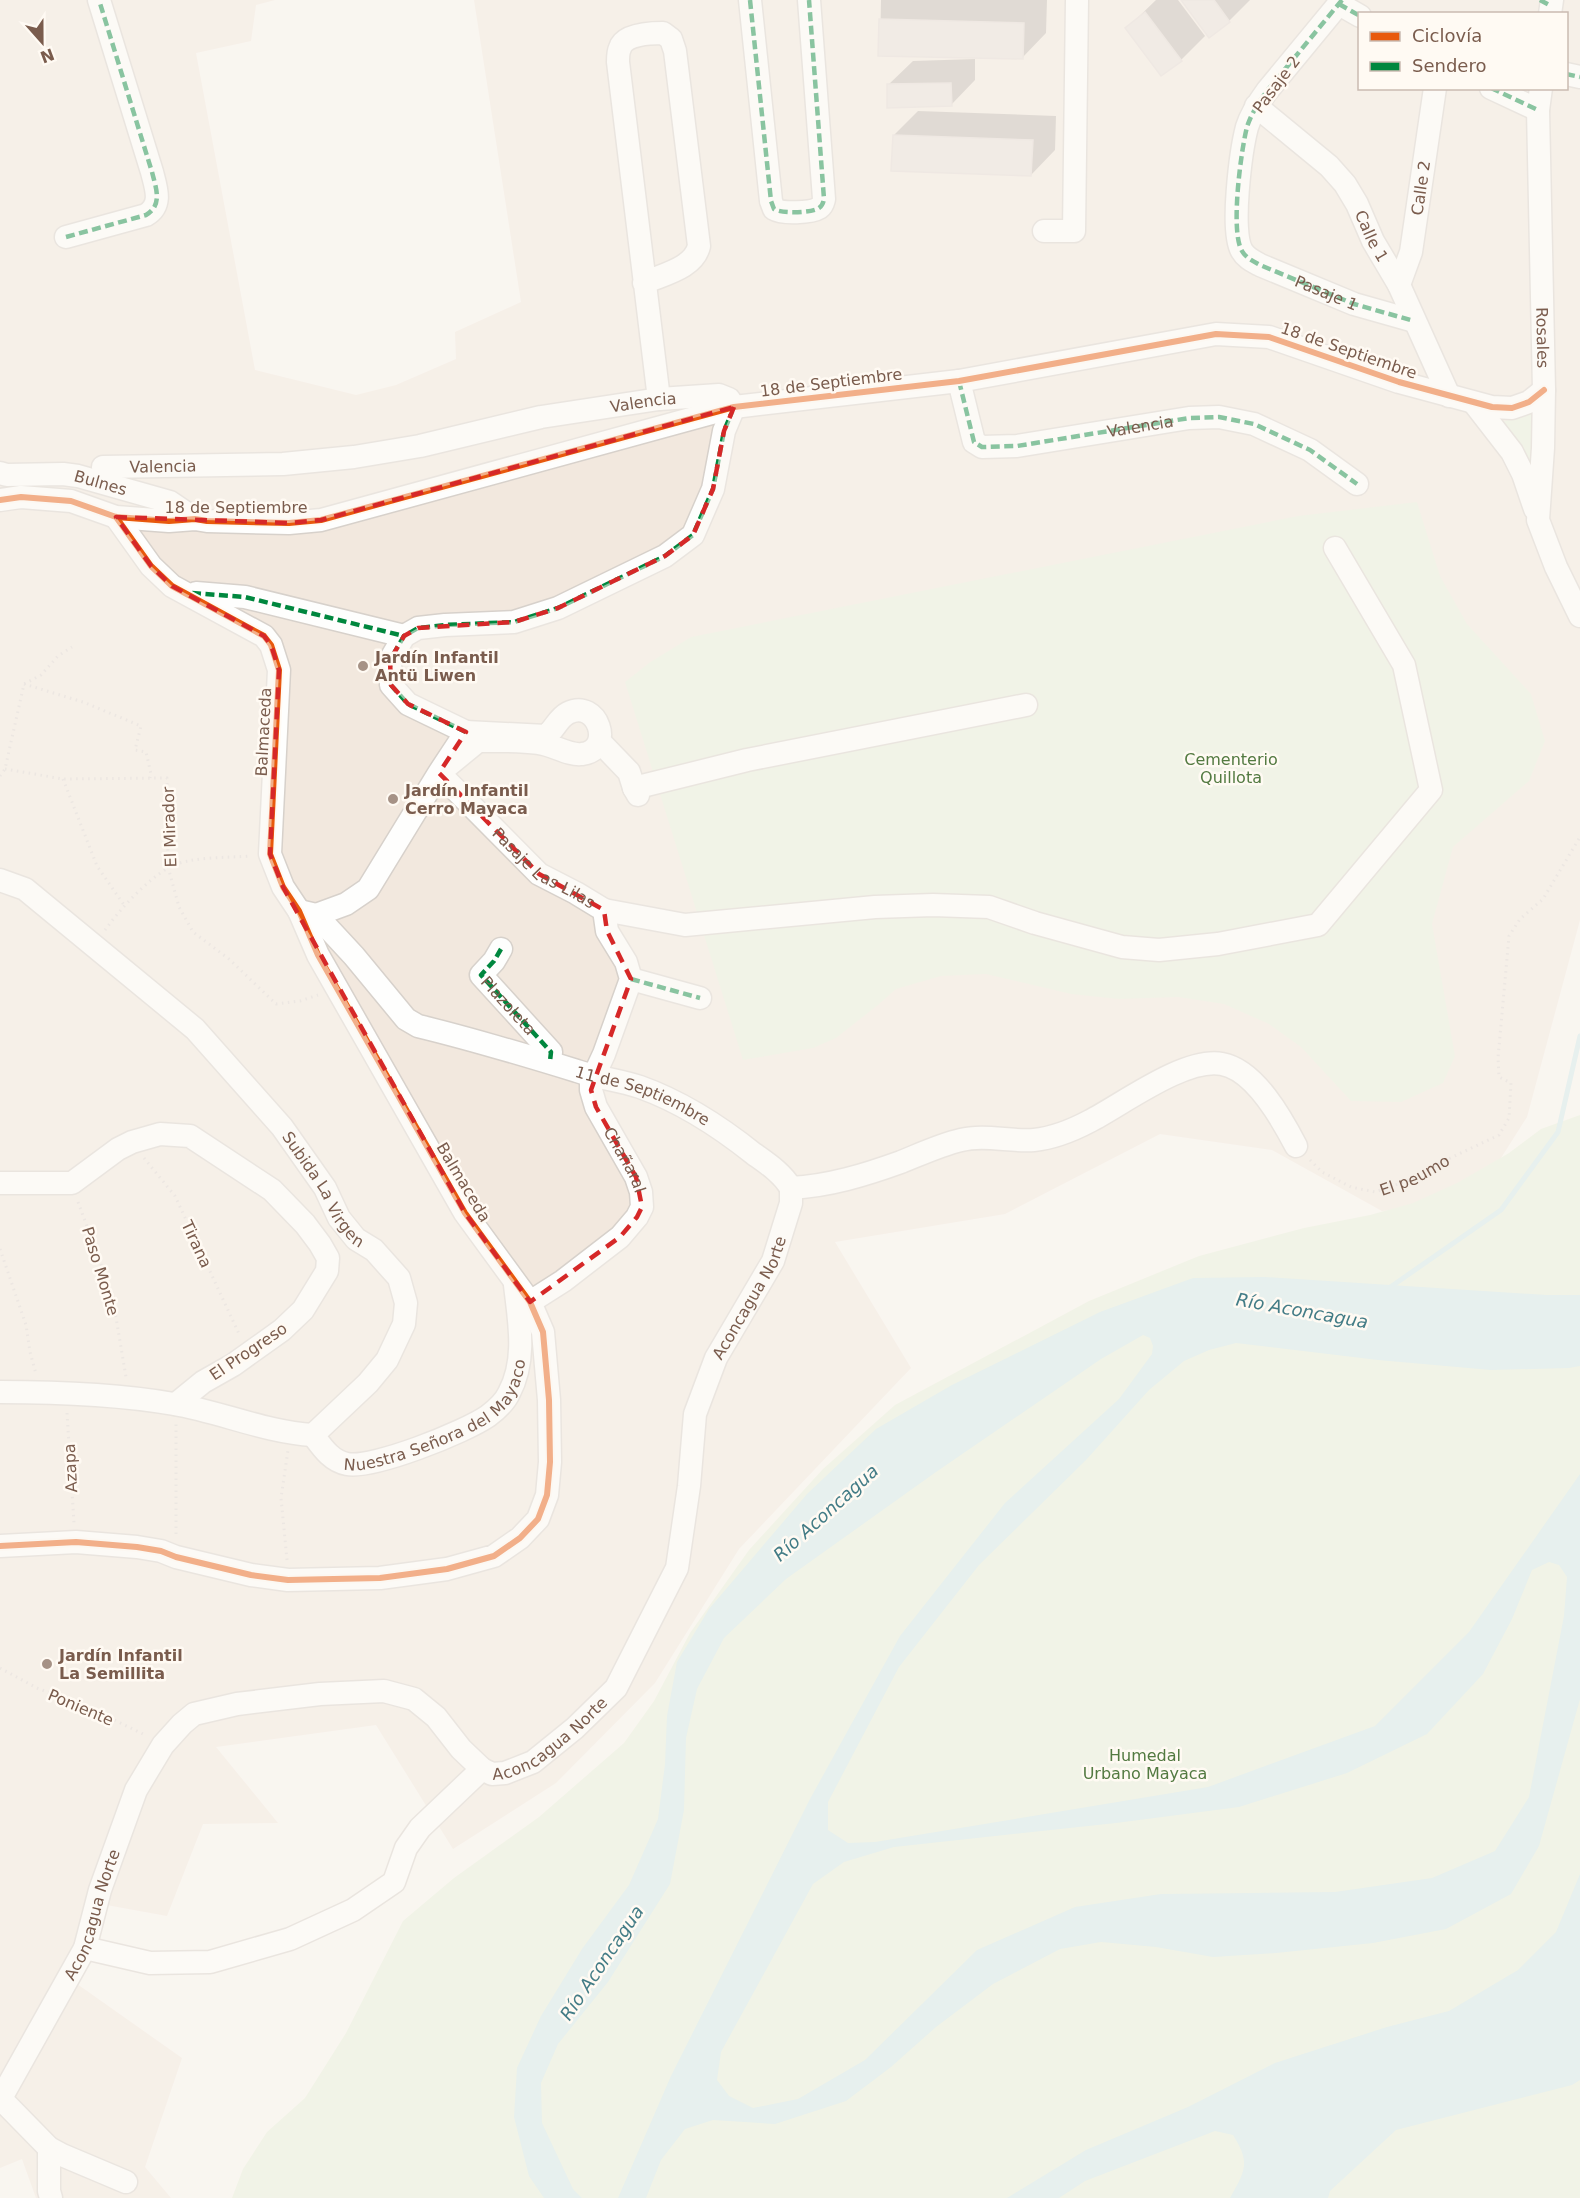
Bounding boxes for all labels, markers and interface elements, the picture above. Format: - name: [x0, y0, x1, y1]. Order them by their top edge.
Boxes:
- north arrow: [12, 12, 72, 72]
- legend: [1358, 12, 1568, 90]
- text: Ciclovía: [1412, 25, 1482, 46]
- text: N: [38, 44, 57, 67]
- street label: Pasaje 2: [1249, 52, 1304, 117]
- text: Sendero: [1412, 55, 1486, 76]
- street label: Calle 2: [1408, 159, 1434, 216]
- street label: Calle 1: [1351, 207, 1392, 265]
- street label: Pasaje 1: [1292, 272, 1361, 315]
- street label: Rosales: [1532, 307, 1553, 368]
- street label: 18 de Septiembre: [1278, 318, 1420, 383]
- street label: 18 de Septiembre: [759, 364, 903, 401]
- street label: Valencia: [609, 389, 677, 416]
- street label: Valencia: [1106, 412, 1175, 441]
- street label: Valencia: [129, 456, 197, 477]
- street label: Bulnes: [72, 466, 129, 499]
- street label: 18 de Septiembre: [164, 498, 308, 517]
- place label: Jardín Infantil Antü Liwen: [374, 648, 499, 685]
- marker: Jardín Infantil Antü Liwen: [356, 659, 370, 673]
- street label: Balmaceda: [252, 687, 275, 777]
- park label: Cementerio Quillota: [1184, 750, 1278, 787]
- place label: Jardín Infantil Cerro Mayaca: [404, 781, 529, 818]
- street label: El Mirador: [159, 786, 180, 868]
- marker: Jardín Infantil Cerro Mayaca: [386, 792, 400, 806]
- street label: Pasaje Las Lilas: [488, 824, 599, 912]
- street label: Plazoleta: [477, 972, 540, 1039]
- street label: 11 de Septiembre: [573, 1062, 713, 1130]
- street label: Chañaral: [599, 1124, 650, 1195]
- street label: Subida La Virgen: [278, 1128, 368, 1252]
- street label: Balmaceda: [432, 1139, 495, 1225]
- street label: El peumo: [1377, 1151, 1453, 1200]
- street label: Tirana: [177, 1217, 216, 1271]
- street label: Paso Monte: [78, 1224, 123, 1318]
- street label: Aconcagua Norte: [708, 1234, 790, 1363]
- water label: Río Aconcagua: [1234, 1289, 1370, 1332]
- street label: El Progreso: [206, 1319, 291, 1384]
- street label: Nuestra Señora del Mayaco: [343, 1358, 529, 1475]
- street label: Azapa: [60, 1443, 81, 1493]
- water label: Río Aconcagua: [769, 1460, 882, 1565]
- place label: Jardín Infantil La Semillita: [58, 1646, 183, 1683]
- marker: Jardín Infantil La Semillita: [40, 1657, 54, 1671]
- street label: Poniente: [45, 1685, 117, 1730]
- street label: Aconcagua Norte: [492, 1693, 611, 1784]
- park label: Humedal Urbano Mayaca: [1083, 1746, 1207, 1783]
- street label: Aconcagua Norte: [60, 1847, 124, 1983]
- water label: Río Aconcagua: [556, 1901, 648, 2024]

